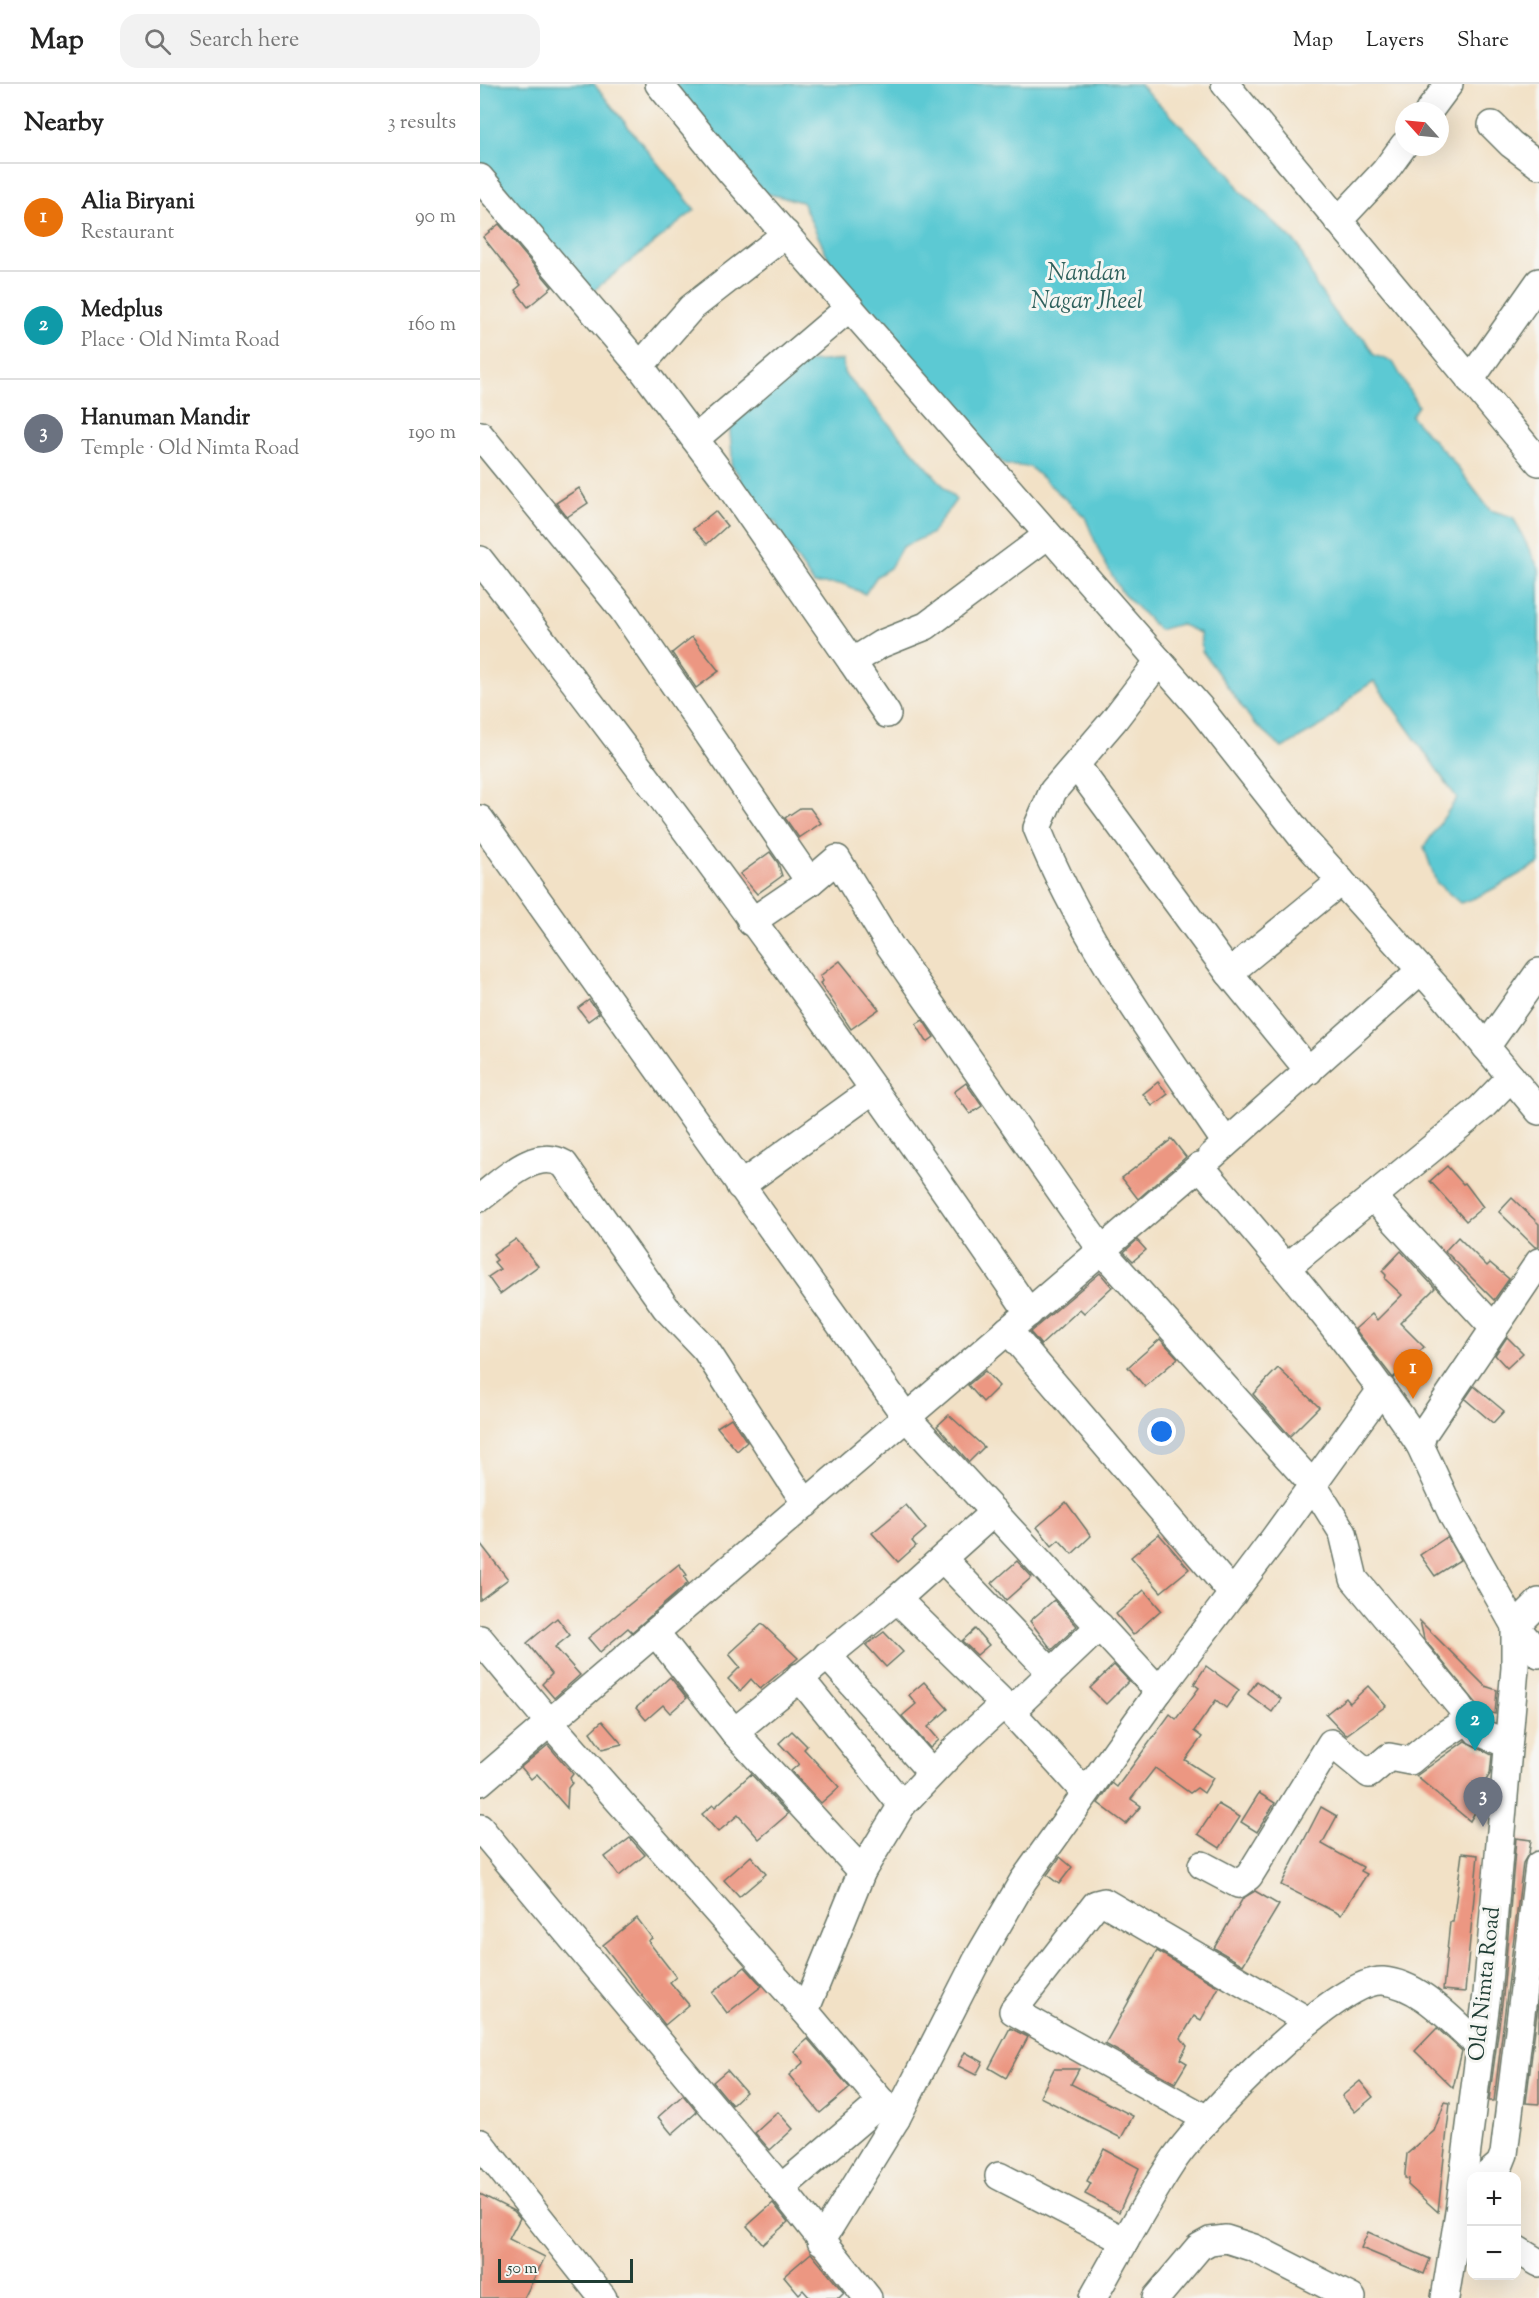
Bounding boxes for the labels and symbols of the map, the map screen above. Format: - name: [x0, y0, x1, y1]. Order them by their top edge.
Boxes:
- north arrow: [1395, 102, 1449, 156]
- water label: Nandan Nagar Jheel: [1031, 257, 1143, 319]
- pin: 1: [1394, 1350, 1432, 1399]
- your location: [1147, 1417, 1176, 1446]
- pin: 2: [1456, 1702, 1494, 1751]
- pin: 3: [1464, 1778, 1502, 1827]
- street label: Old Nimta Road: [1462, 1905, 1510, 2063]
- scale bar: [498, 2256, 633, 2284]

